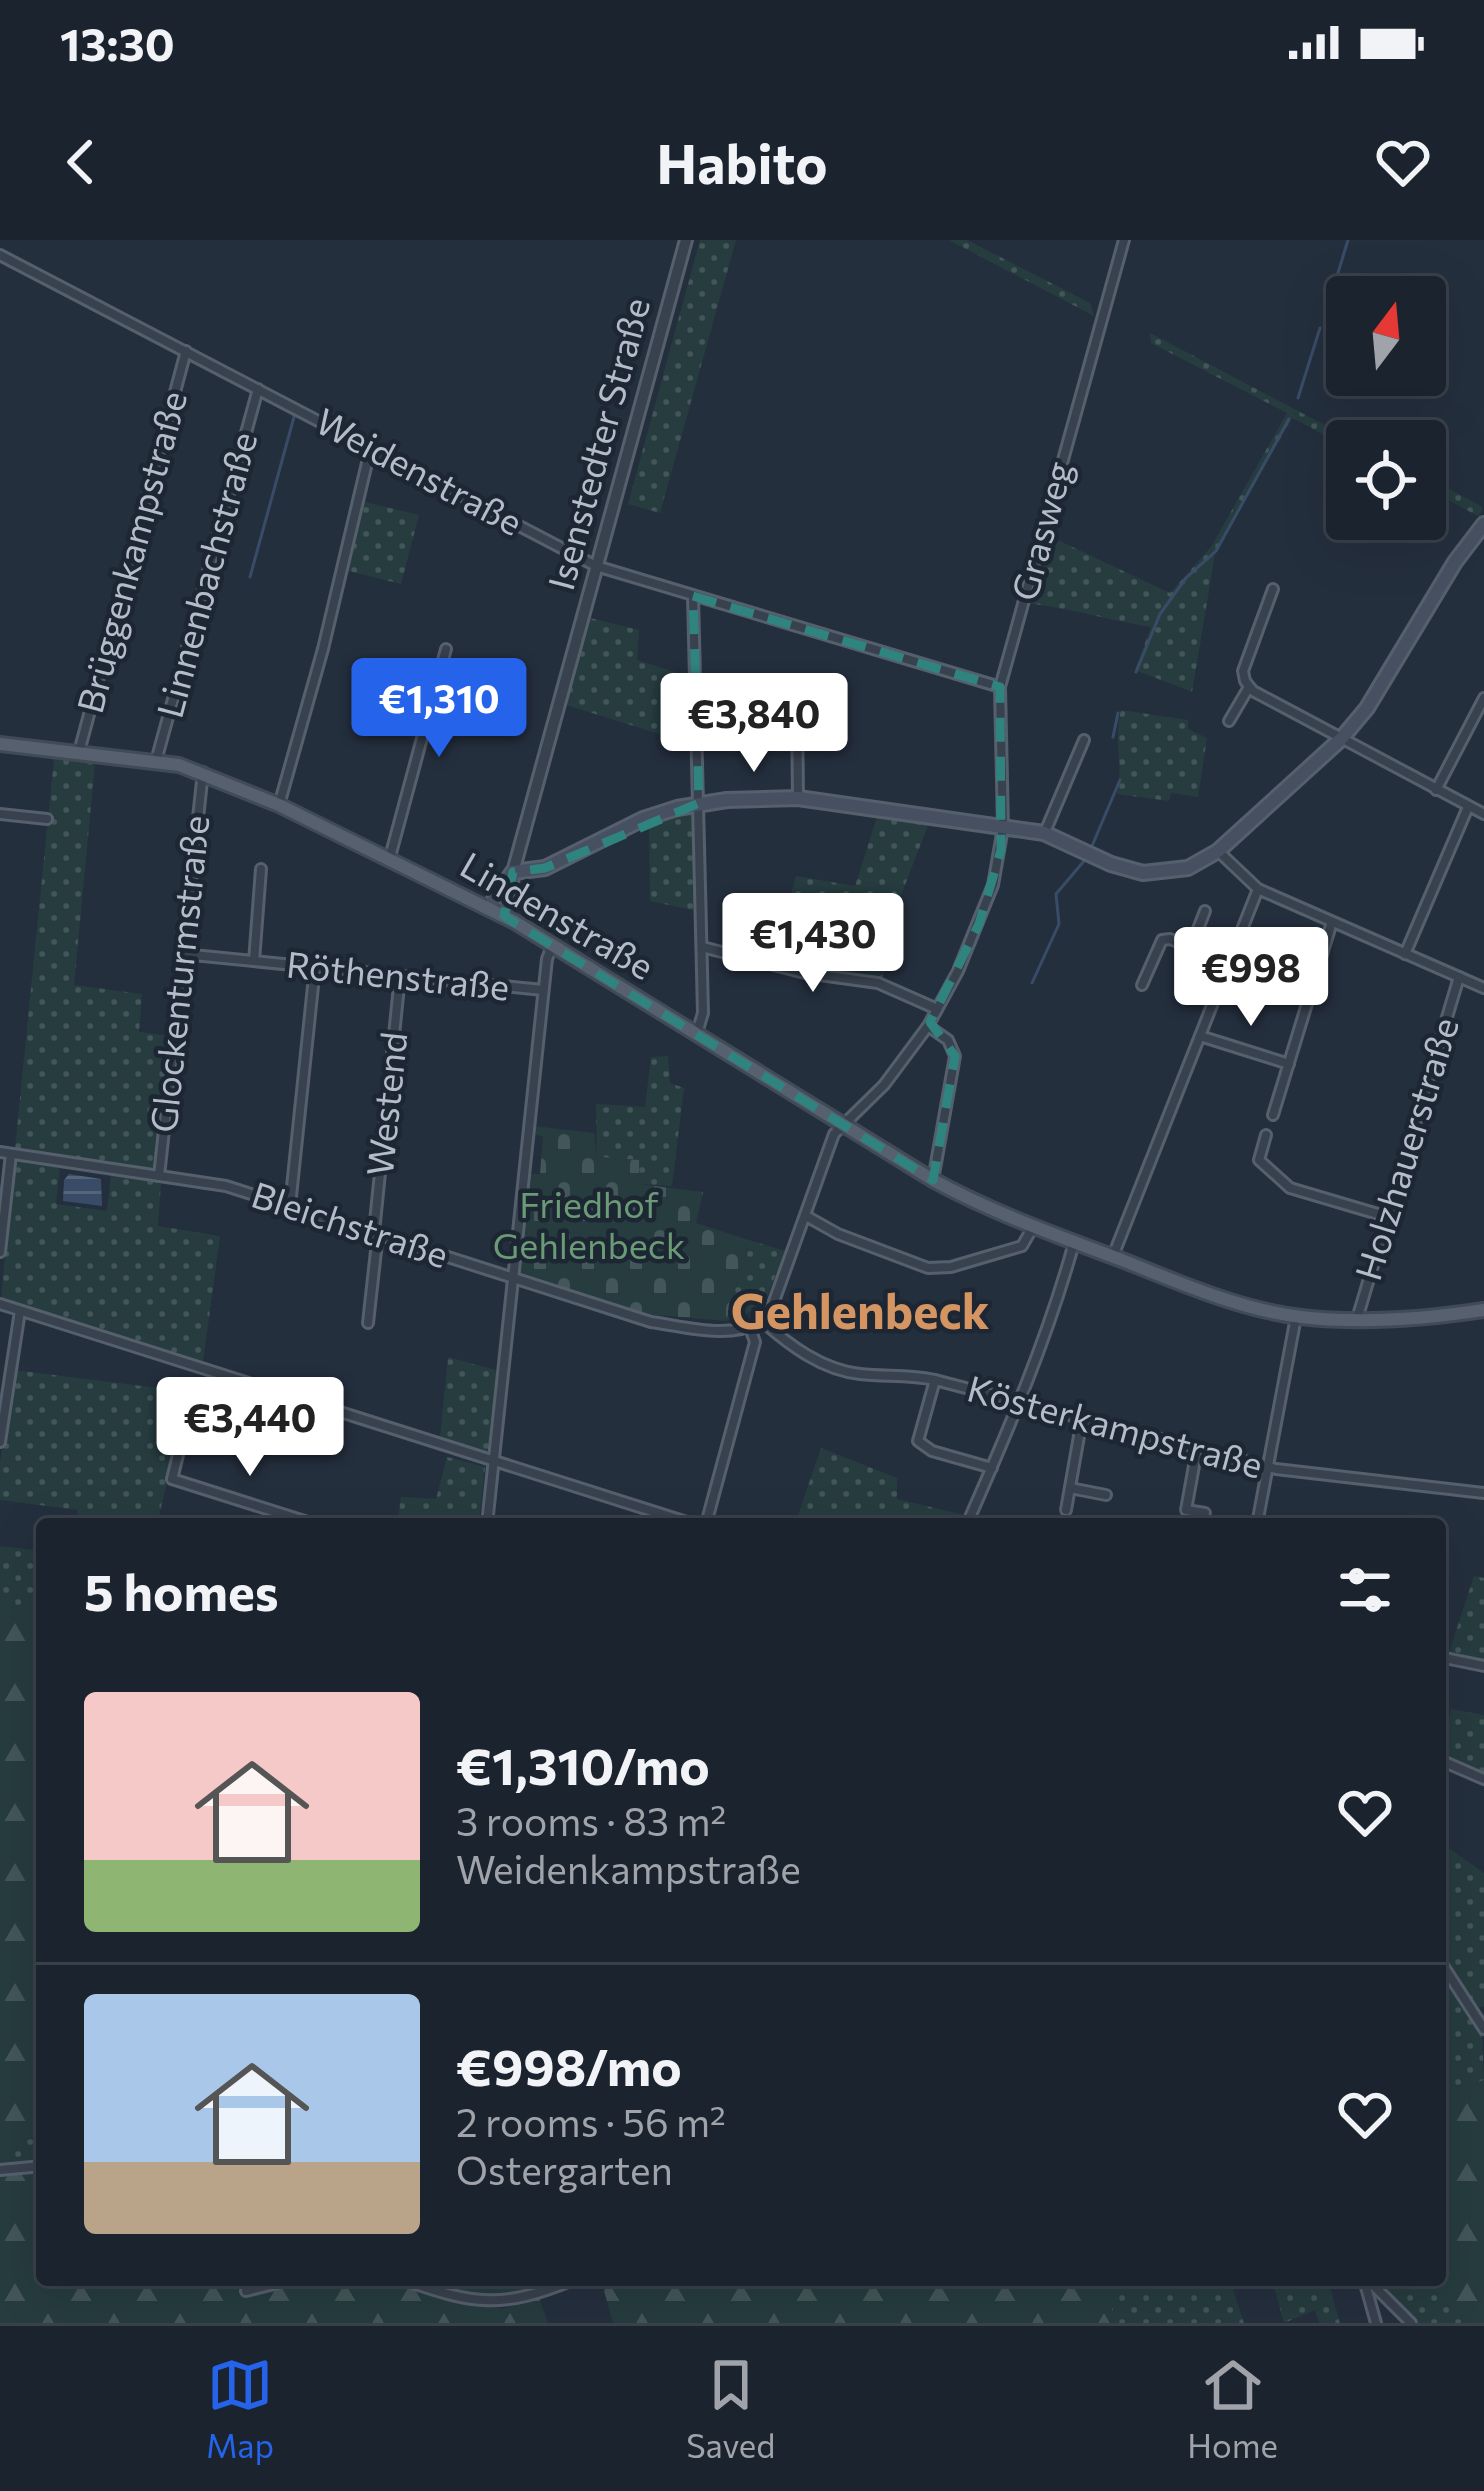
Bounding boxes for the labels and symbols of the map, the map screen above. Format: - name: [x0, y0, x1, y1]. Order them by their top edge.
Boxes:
- north arrow: [1326, 276, 1446, 396]
- street label: Isenstedter Straße: [537, 293, 657, 594]
- street label: Brüggenkampstraße: [66, 386, 194, 717]
- street label: Weidenstraße: [309, 397, 531, 543]
- street label: Linnenbachstraße: [146, 427, 264, 722]
- street label: Grasweg: [1000, 456, 1080, 605]
- pin: €1,310: [341, 658, 537, 760]
- pin: €3,840: [656, 673, 852, 775]
- street label: Glockenturmstraße: [139, 813, 217, 1134]
- street label: Lindenstraße: [454, 841, 662, 987]
- pin: €1,430: [715, 893, 911, 995]
- pin: €998: [1180, 927, 1322, 1029]
- street label: Röthenstraße: [285, 940, 512, 1008]
- street label: Holzhauerstraße: [1344, 1012, 1466, 1285]
- street label: Westend: [356, 1030, 414, 1178]
- street label: Bleichstraße: [247, 1171, 454, 1276]
- park label: Friedhof Gehlenbeck: [493, 1181, 685, 1266]
- district label: Gehlenbeck: [731, 1280, 990, 1339]
- street label: Kösterkampstraße: [963, 1365, 1268, 1486]
- pin: €3,440: [152, 1377, 348, 1479]

